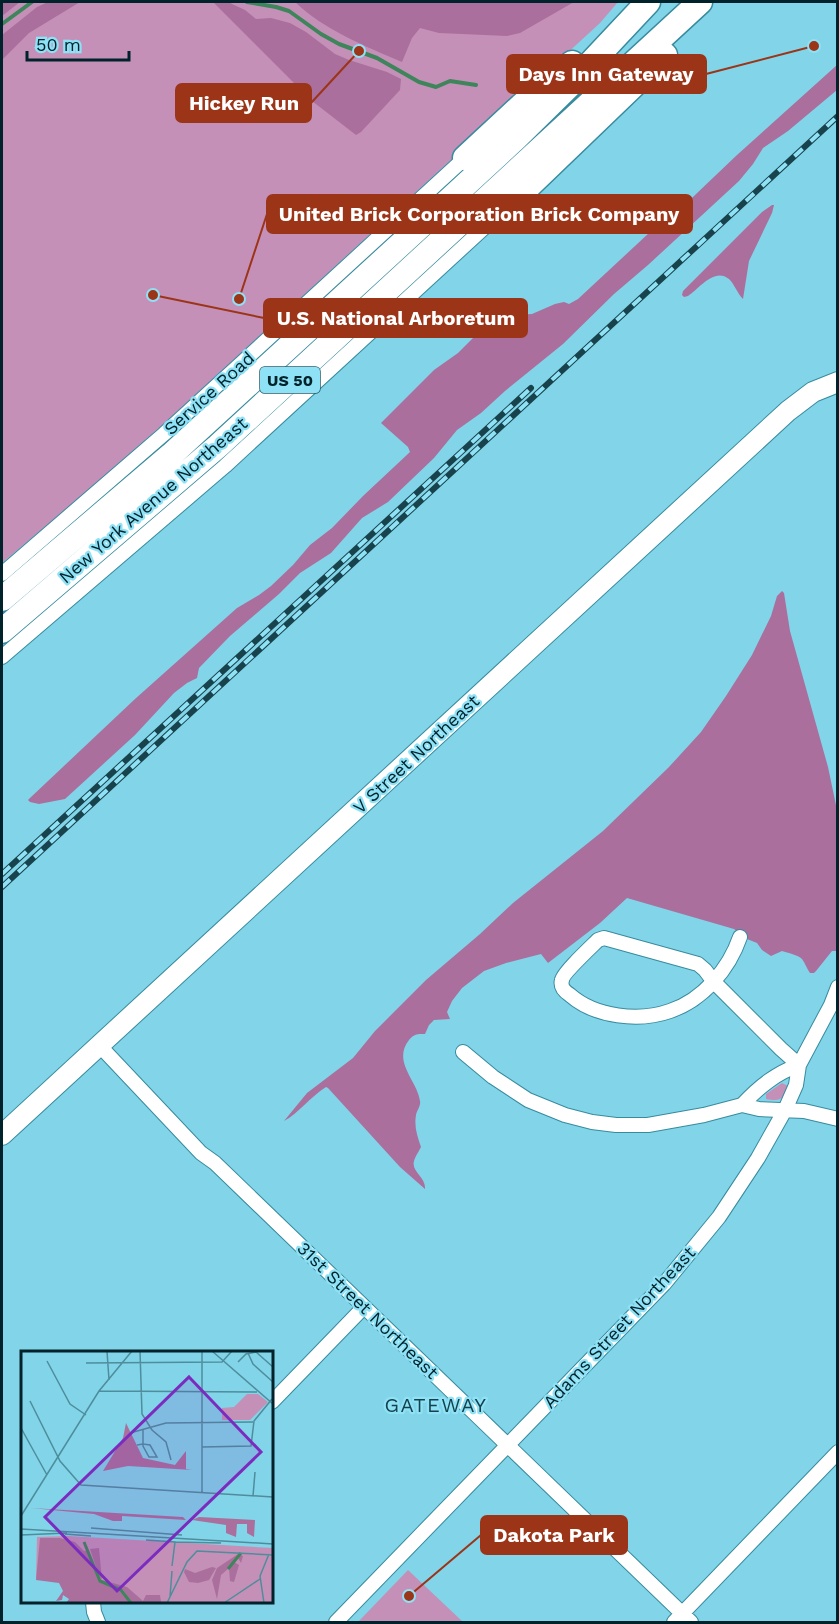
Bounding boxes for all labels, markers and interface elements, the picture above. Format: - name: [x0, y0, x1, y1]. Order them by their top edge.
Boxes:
- scale bar: [27, 24, 129, 62]
- text: 50 m: [36, 34, 81, 55]
- callout: Days Inn Gateway: [507, 55, 706, 93]
- text: Days Inn Gateway: [518, 62, 694, 86]
- callout: Hickey Run: [176, 84, 311, 122]
- text: Hickey Run: [189, 91, 299, 115]
- callout: United Brick Corporation Brick Company: [267, 195, 692, 233]
- text: United Brick Corporation Brick Company: [279, 202, 680, 226]
- callout: U.S. National Arboretum: [264, 299, 527, 337]
- text: U.S. National Arboretum: [277, 306, 515, 330]
- street label: Service Road: [160, 347, 258, 439]
- road number: US 50: [260, 367, 320, 393]
- street label: New York Avenue Northeast: [55, 412, 252, 587]
- street label: V Street Northeast: [349, 690, 484, 818]
- street label: 31st Street Northeast: [293, 1237, 443, 1383]
- street label: Adams Street Northeast: [539, 1242, 700, 1412]
- inset map: [21, 1351, 273, 1603]
- district label: GATEWAY: [385, 1393, 487, 1417]
- callout: Dakota Park: [481, 1516, 627, 1554]
- text: Dakota Park: [493, 1523, 615, 1547]

